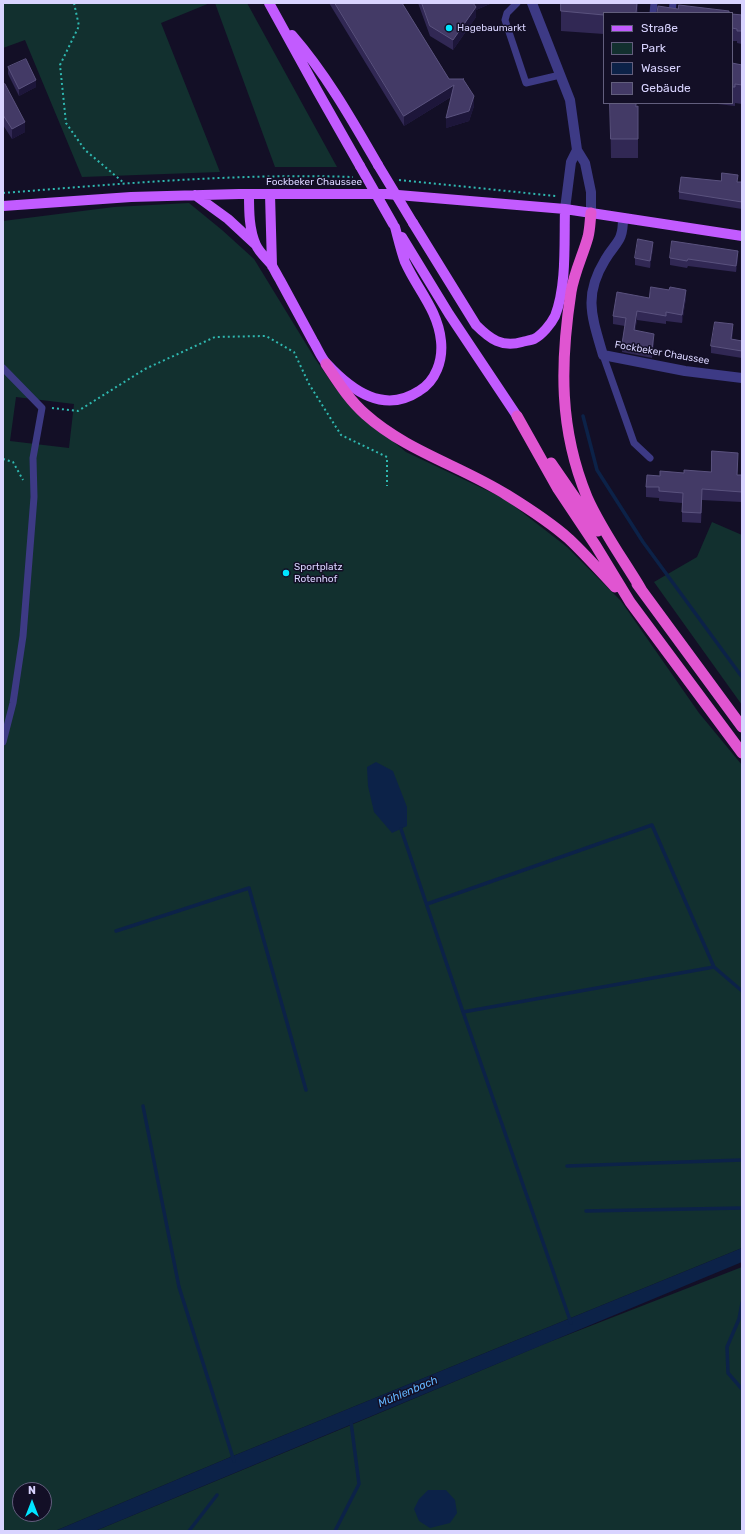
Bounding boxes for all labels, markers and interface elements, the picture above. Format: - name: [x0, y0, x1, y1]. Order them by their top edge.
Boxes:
- legend: [603, 12, 733, 104]
- text: Straße: [641, 21, 678, 35]
- place label: Hagebaumarkt: [457, 22, 526, 34]
- marker: Hagebaumarkt: [444, 23, 454, 33]
- text: Park: [641, 41, 666, 55]
- text: Wasser: [641, 61, 681, 75]
- text: Gebäude: [641, 81, 691, 95]
- street label: Fockbeker Chaussee: [266, 176, 362, 188]
- street label: Fockbeker Chaussee: [614, 339, 710, 367]
- place label: Sportplatz Rotenhof: [294, 561, 342, 584]
- marker: Sportplatz Rotenhof: [281, 568, 291, 578]
- water label: Mühlenbach: [376, 1374, 440, 1410]
- north arrow: [12, 1482, 52, 1522]
- text: N: [28, 1484, 36, 1497]

